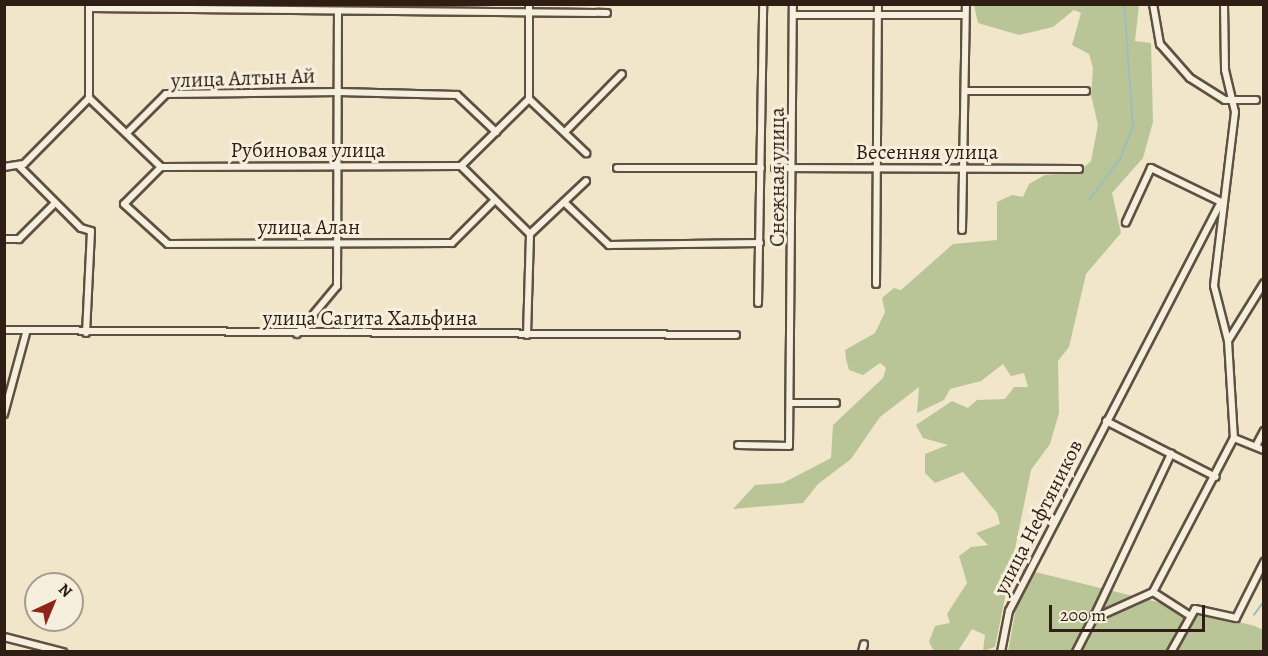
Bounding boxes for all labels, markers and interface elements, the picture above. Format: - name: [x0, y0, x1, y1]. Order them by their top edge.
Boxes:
- street label: улица Алтын Ай: [170, 63, 316, 93]
- street label: Снежная улица: [764, 107, 790, 247]
- street label: Рубиновая улица: [230, 137, 386, 163]
- street label: Весенняя улица: [856, 139, 998, 165]
- street label: улица Алан: [258, 214, 360, 240]
- street label: улица Сагита Хальфина: [263, 305, 477, 331]
- street label: улица Нефтяников: [988, 435, 1088, 599]
- north arrow: [24, 572, 84, 632]
- text: N: [53, 579, 77, 602]
- scale bar: [1052, 593, 1208, 631]
- text: 200 m: [1060, 603, 1106, 627]

